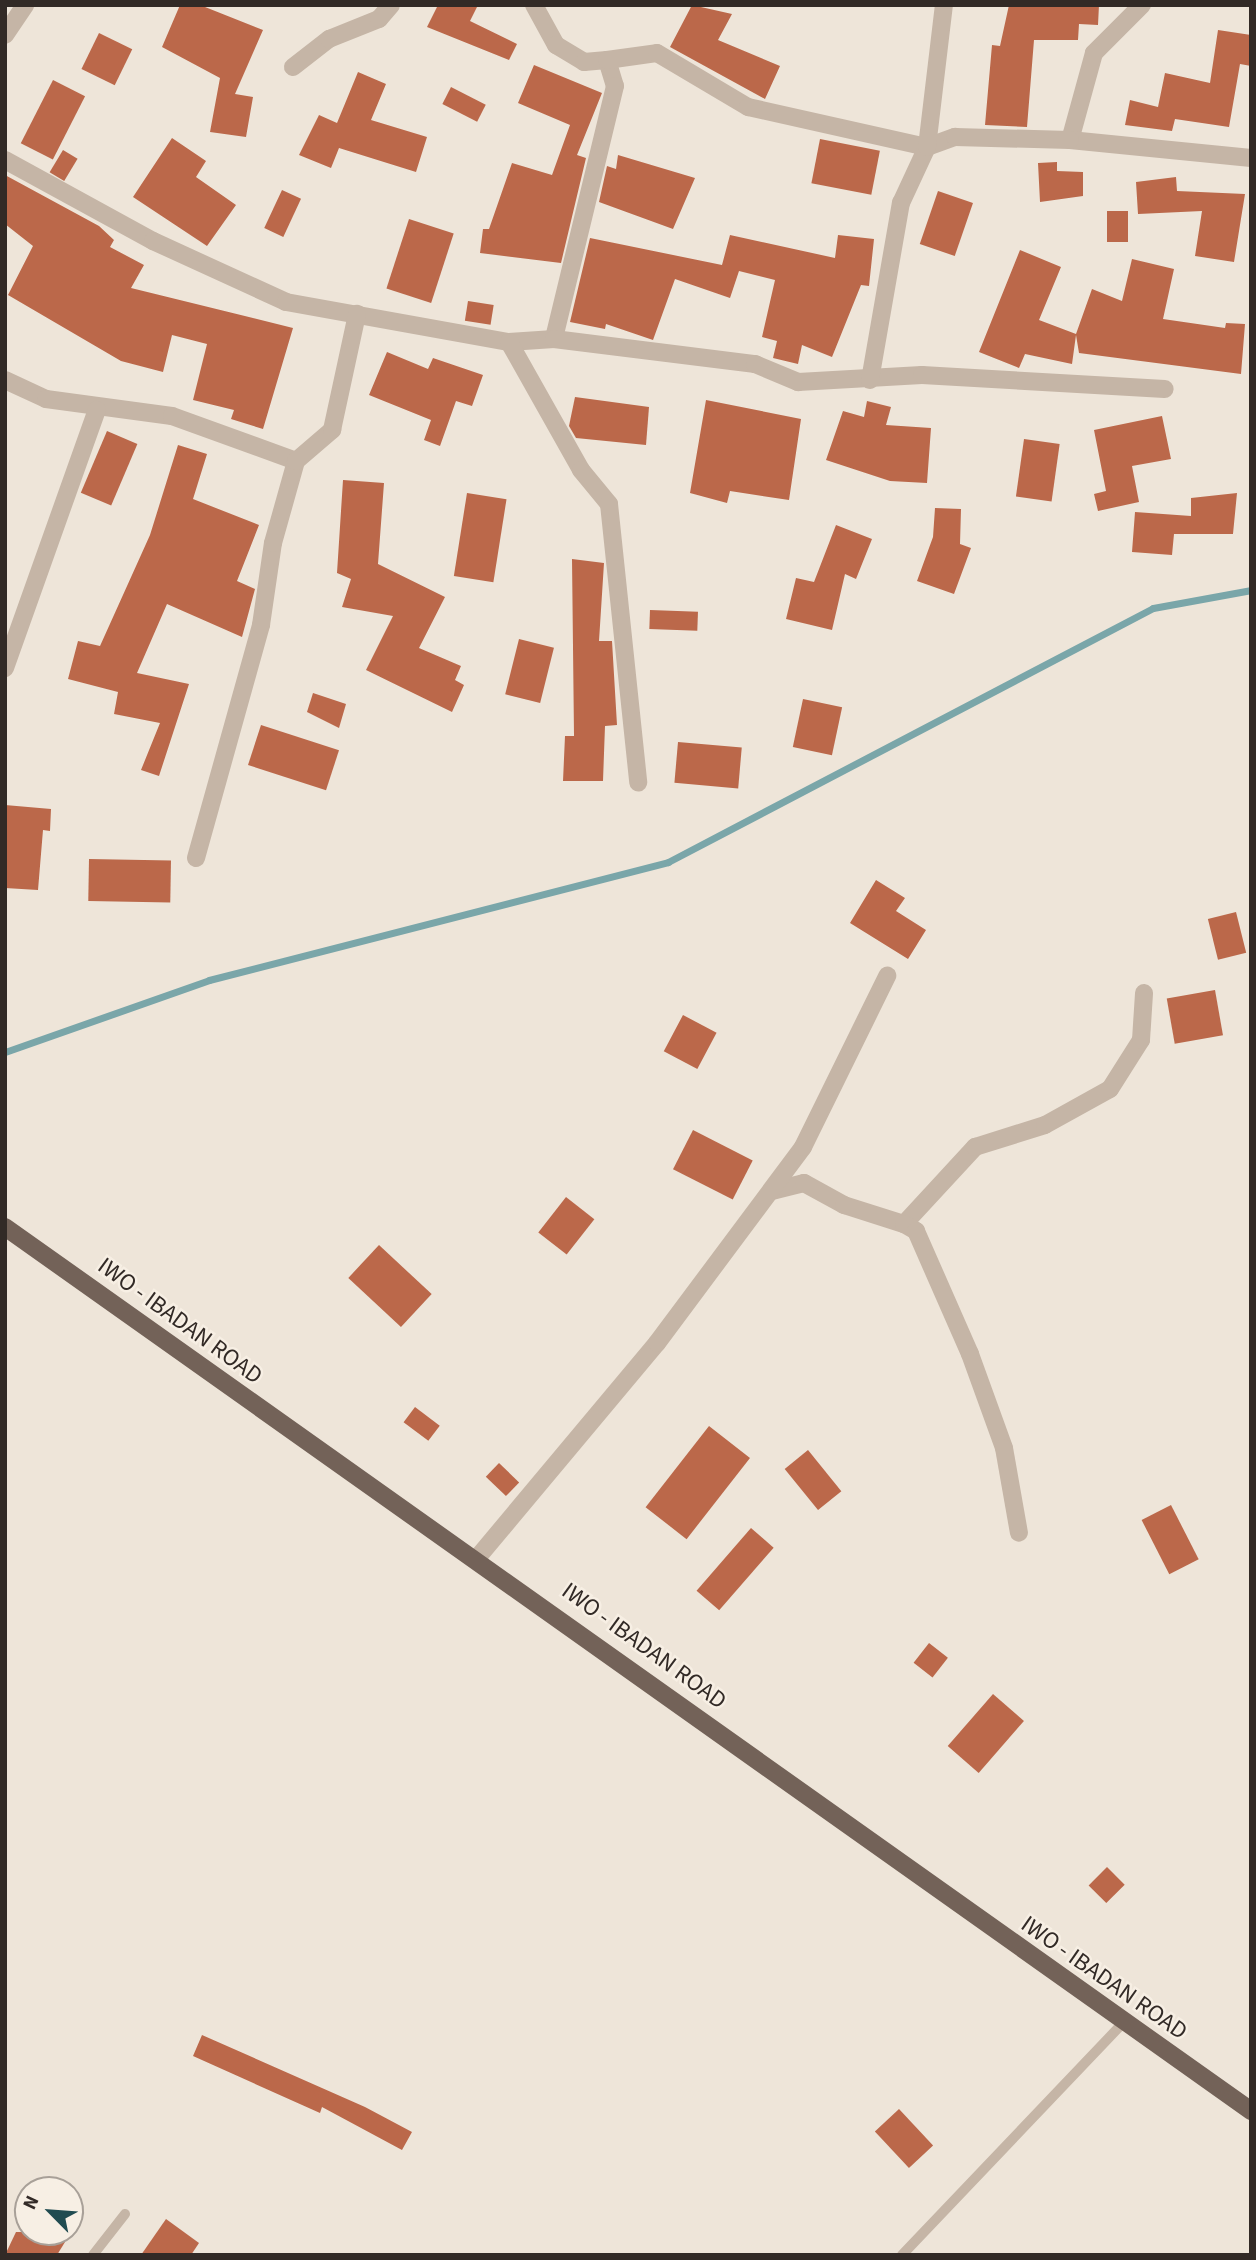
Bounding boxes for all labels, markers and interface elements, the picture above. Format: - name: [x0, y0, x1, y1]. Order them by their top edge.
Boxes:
- street label: IWO - IBADAN ROAD: [92, 1252, 268, 1390]
- street label: IWO - IBADAN ROAD: [556, 1577, 732, 1715]
- street label: IWO - IBADAN ROAD: [1015, 1910, 1193, 2046]
- north arrow: [14, 2176, 84, 2246]
- text: N: [16, 2191, 46, 2214]

